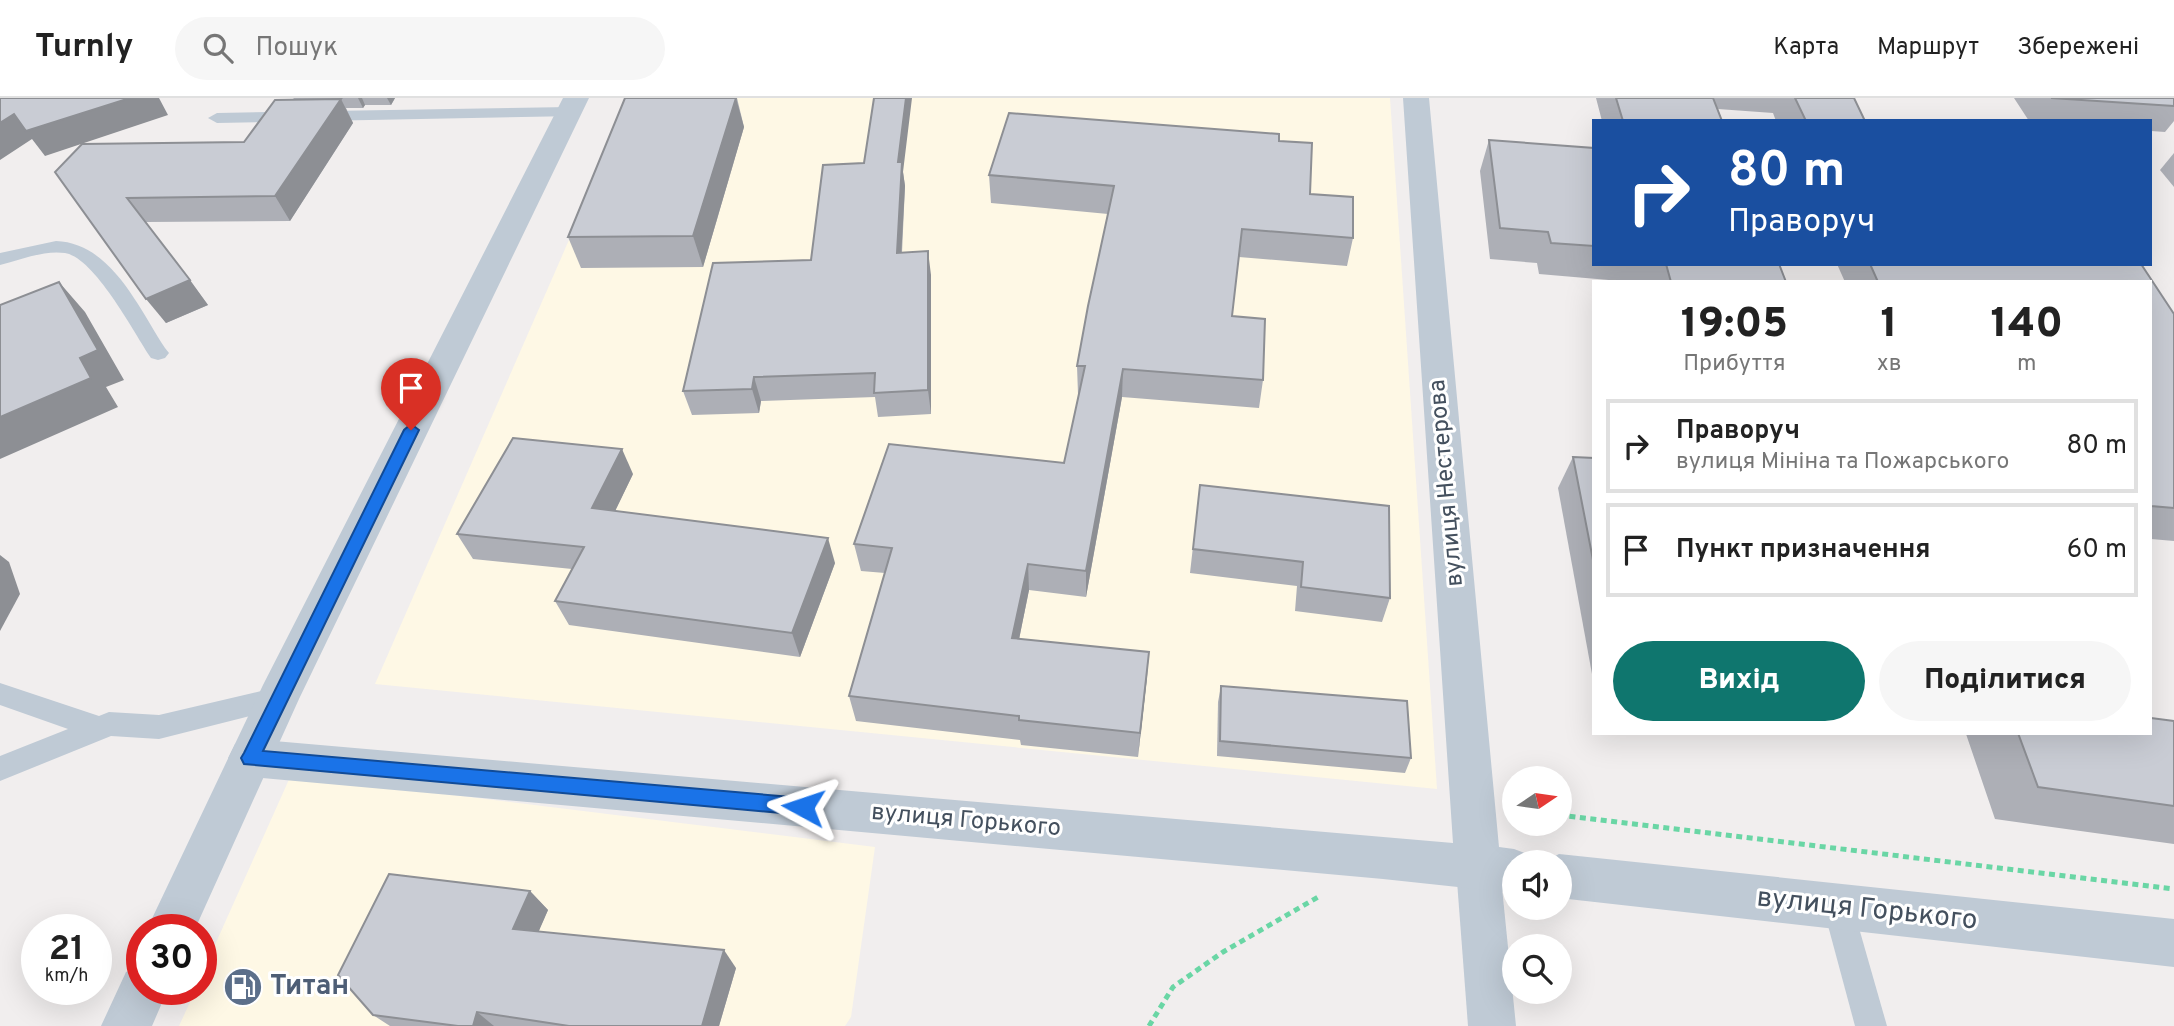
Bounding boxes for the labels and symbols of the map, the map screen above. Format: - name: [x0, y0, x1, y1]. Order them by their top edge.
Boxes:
- pin: [381, 358, 441, 430]
- street label: вулиця Нестерова: [1423, 378, 1471, 588]
- north arrow: [1502, 766, 1572, 836]
- position arrow: [766, 770, 840, 844]
- street label: вулиця Горького: [870, 798, 1062, 844]
- street label: вулиця Горького: [1755, 881, 1979, 939]
- speed limit sign: 30: [126, 914, 217, 1005]
- fuel station icon: Титан: [222, 966, 264, 1008]
- place label: Титан: [270, 969, 349, 1005]

